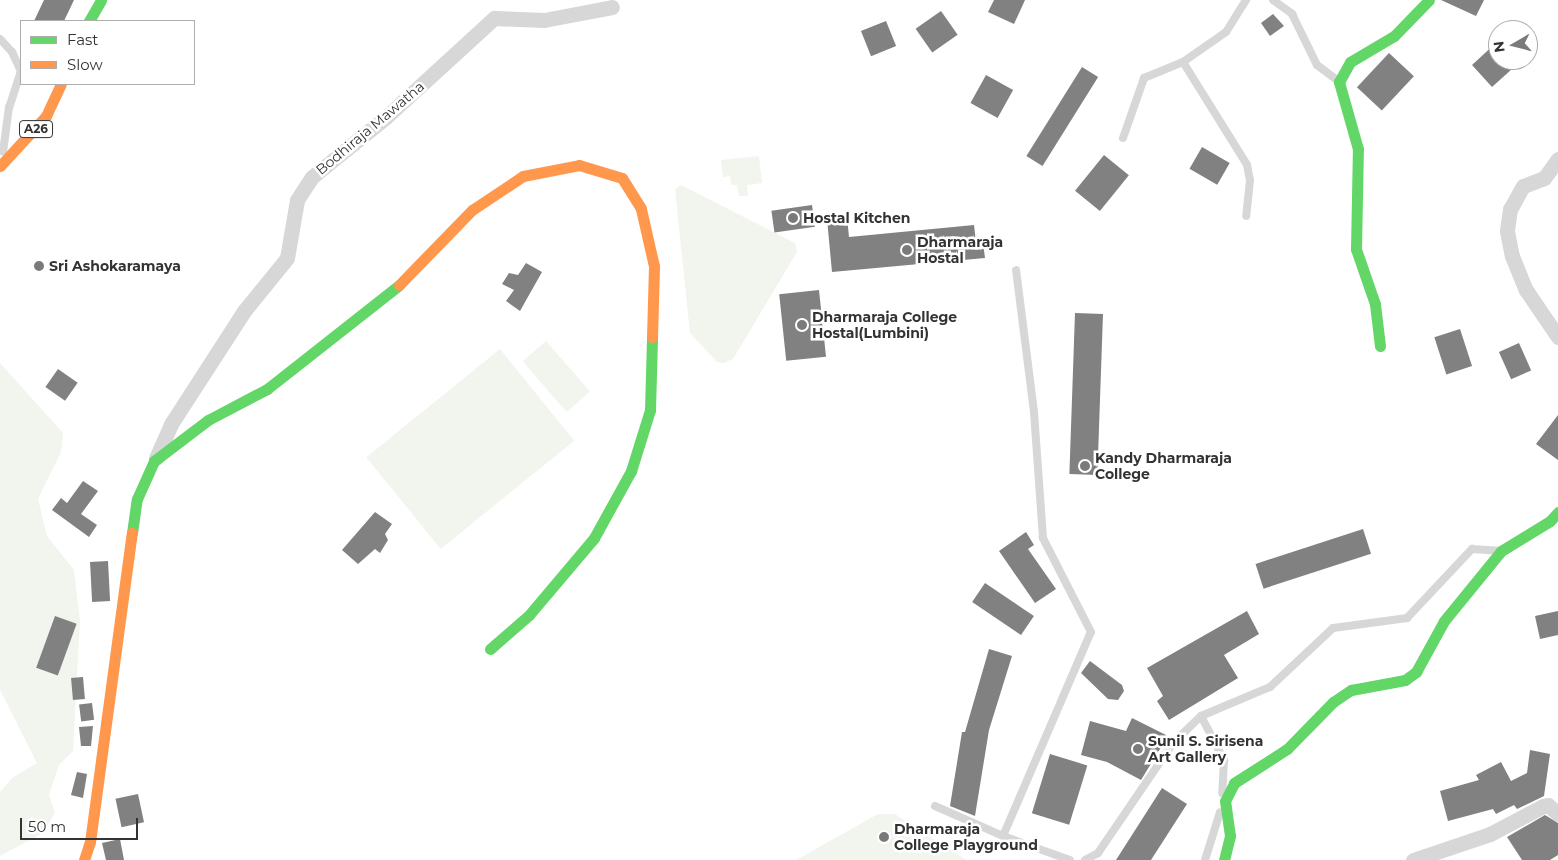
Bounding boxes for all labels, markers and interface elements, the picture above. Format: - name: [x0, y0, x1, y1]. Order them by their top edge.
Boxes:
- legend: [20, 20, 195, 85]
- north arrow: [1488, 20, 1538, 70]
- text: Fast: [67, 30, 98, 49]
- text: N: [1489, 40, 1509, 54]
- text: Slow: [67, 55, 103, 74]
- street label: Bodhiraja Mawatha: [312, 78, 428, 178]
- road number: A26: [18, 120, 54, 138]
- place label: Hostal Kitchen: [803, 210, 910, 226]
- marker: Hostal Kitchen: [787, 212, 799, 224]
- place label: Dharmaraja Hostal: [917, 234, 1003, 266]
- marker: Dharmaraja Hostal: [901, 244, 913, 256]
- place label: Sri Ashokaramaya: [49, 258, 181, 274]
- marker: Sri Ashokaramaya: [33, 260, 45, 272]
- place label: Dharmaraja College Hostal(Lumbini): [812, 309, 957, 342]
- marker: Dharmaraja College Hostal(Lumbini): [796, 319, 808, 331]
- place label: Kandy Dharmaraja College: [1095, 450, 1232, 482]
- marker: Kandy Dharmaraja College: [1079, 460, 1091, 472]
- place label: Sunil S. Sirisena Art Gallery: [1148, 733, 1263, 766]
- marker: Sunil S. Sirisena Art Gallery: [1132, 743, 1144, 755]
- scale bar: [22, 808, 140, 840]
- text: 50 m: [28, 817, 66, 836]
- place label: Dharmaraja College Playground: [894, 821, 1038, 854]
- marker: Dharmaraja College Playground: [878, 831, 890, 843]

